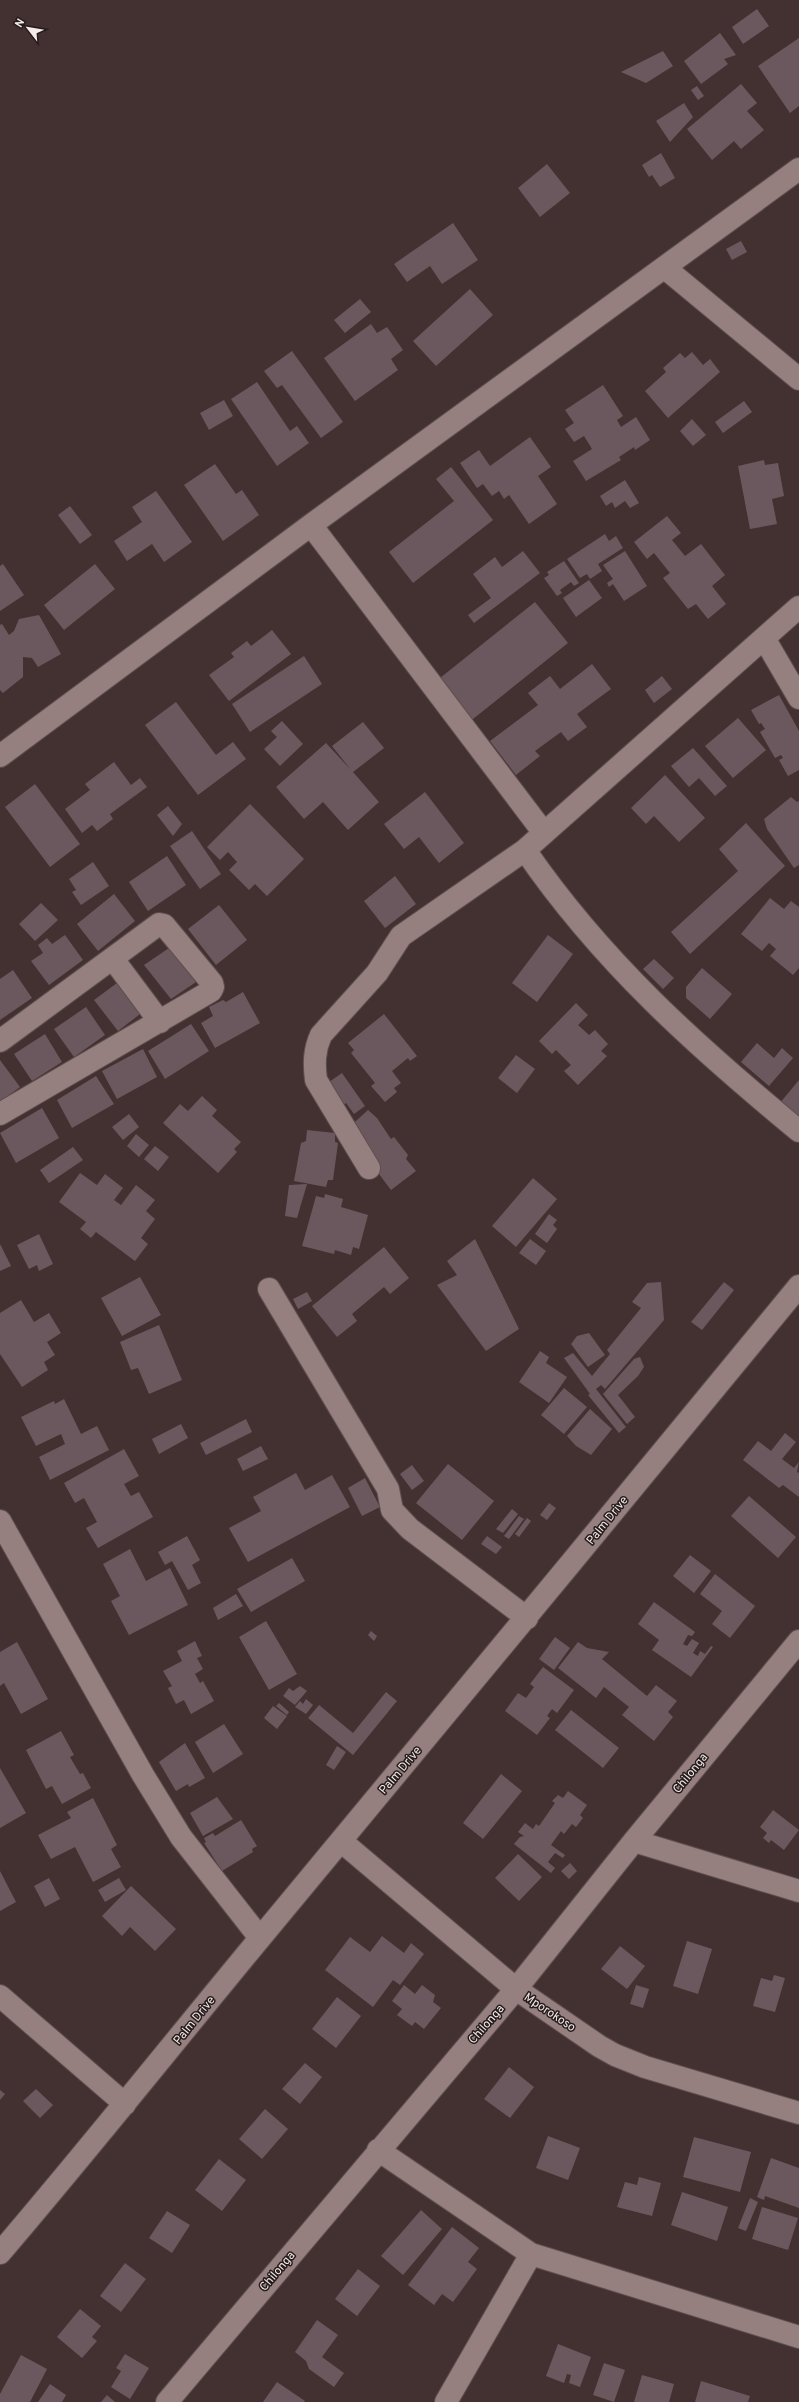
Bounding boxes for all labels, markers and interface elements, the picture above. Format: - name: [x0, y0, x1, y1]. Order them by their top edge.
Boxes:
- north arrow: [8, 8, 48, 48]
- text: N: [12, 16, 28, 30]
- street label: Palm Drive: [583, 1493, 632, 1548]
- street label: Palm Drive: [376, 1743, 426, 1798]
- street label: Chilonga: [670, 1750, 712, 1797]
- street label: Mporokoso: [520, 1990, 579, 2036]
- street label: Palm Drive: [170, 1993, 219, 2048]
- street label: Chilonga: [465, 2002, 508, 2048]
- street label: Chilonga: [256, 2248, 299, 2295]

